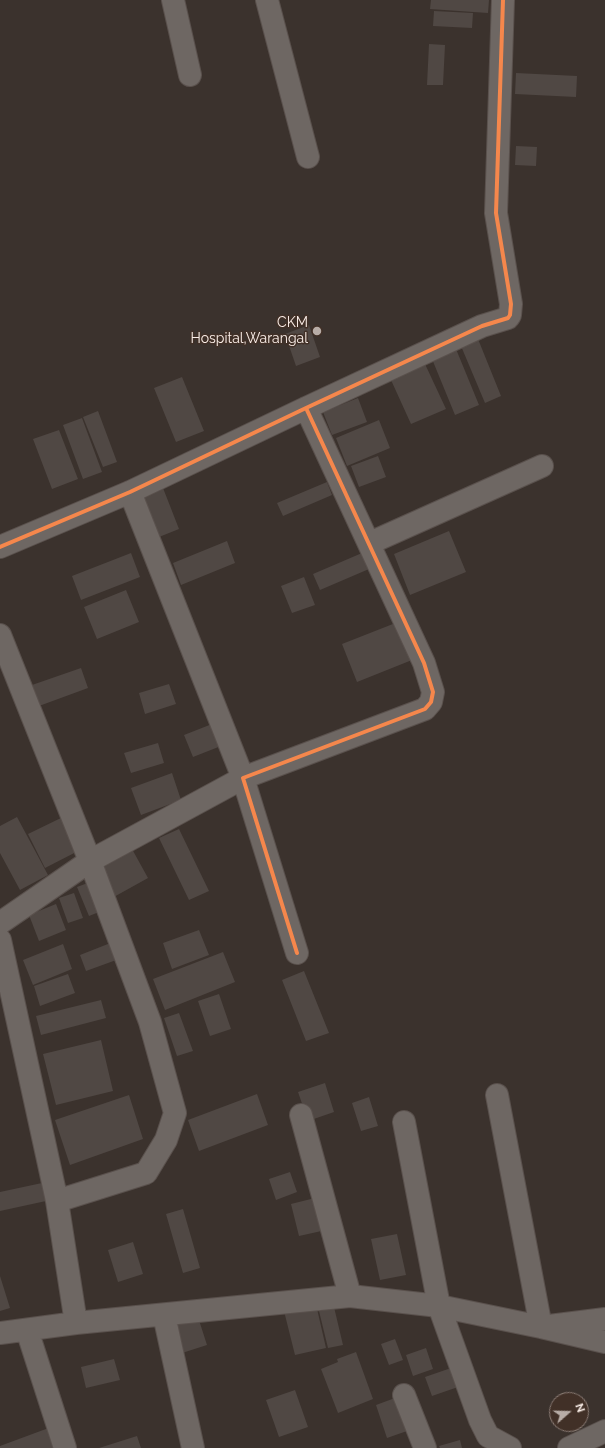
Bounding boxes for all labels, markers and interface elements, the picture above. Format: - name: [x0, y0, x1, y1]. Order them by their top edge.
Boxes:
- place label: CKM Hospital,Warangal: [190, 315, 308, 348]
- marker: CKM Hospital,Warangal: [311, 325, 323, 337]
- north arrow: [549, 1392, 589, 1432]
- text: N: [572, 1402, 587, 1414]

